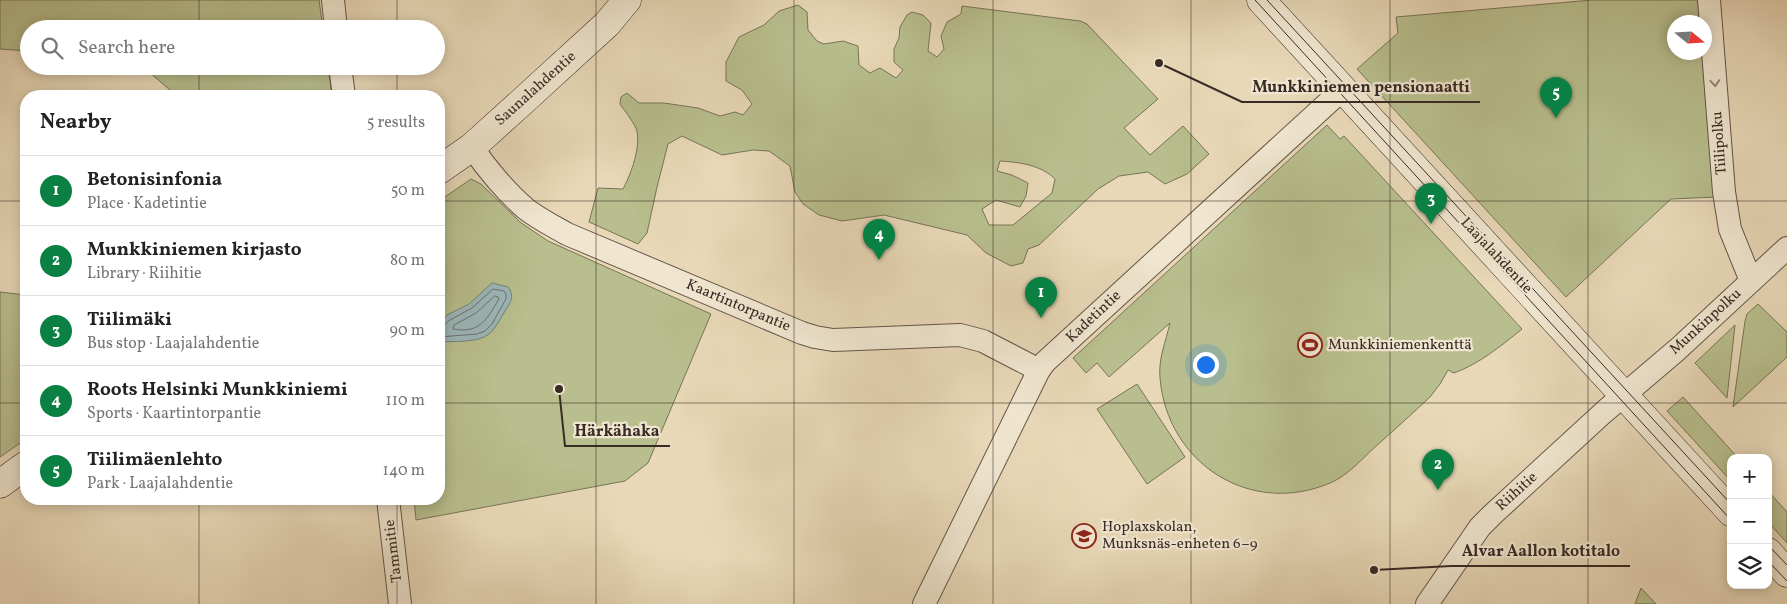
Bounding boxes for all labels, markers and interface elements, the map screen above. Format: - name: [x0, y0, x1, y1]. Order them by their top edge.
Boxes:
- north arrow: [1667, 15, 1712, 60]
- search box: [20, 20, 445, 75]
- icon: search: [38, 34, 66, 62]
- text: Search here: [78, 35, 175, 61]
- street label: Saunalahdentie: [491, 47, 581, 131]
- callout: Munkkiniemen pensionaatti: [1242, 71, 1480, 102]
- text: Munkkiniemen pensionaatti: [1252, 77, 1470, 99]
- pin: 5: [1540, 77, 1572, 118]
- one-way arrow: [1710, 80, 1721, 88]
- text: Nearby: [40, 108, 111, 137]
- street label: Tiilipolku: [1707, 111, 1733, 175]
- text: 5 results: [367, 112, 425, 134]
- text: Betonisinfonia: [87, 167, 222, 193]
- text: 1: [53, 180, 59, 202]
- text: 50 m: [391, 180, 425, 202]
- pin: 3: [1415, 183, 1447, 224]
- text: Place · Kadetintie: [87, 193, 207, 215]
- street label: Laajalahdentie: [1455, 213, 1537, 299]
- pin: 4: [863, 219, 895, 260]
- text: Munkkiniemen kirjasto: [87, 237, 302, 263]
- text: 2: [52, 250, 60, 272]
- text: 80 m: [390, 250, 425, 272]
- text: Library · Riihitie: [87, 263, 202, 285]
- street label: Kaartintorpantie: [683, 275, 793, 337]
- pin: 1: [1025, 277, 1057, 318]
- street label: Munkinpolku: [1665, 284, 1747, 360]
- street label: Kadetintie: [1062, 286, 1126, 348]
- text: Tiilimäki: [87, 307, 172, 333]
- text: 3: [52, 320, 60, 342]
- text: 90 m: [389, 320, 425, 342]
- sports icon: Munkkiniemenkenttä: [1297, 332, 1323, 358]
- text: Bus stop · Laajalahdentie: [87, 333, 259, 355]
- place label: Munkkiniemenkenttä: [1328, 335, 1472, 356]
- your location: [1193, 352, 1219, 378]
- text: Roots Helsinki Munkkiniemi: [87, 377, 348, 403]
- text: 4: [51, 390, 61, 412]
- text: 110 m: [386, 390, 425, 412]
- text: Sports · Kaartintorpantie: [87, 403, 261, 425]
- callout: Härkähaka: [565, 415, 670, 446]
- text: Härkähaka: [575, 421, 660, 443]
- text: Tiilimäenlehto: [87, 447, 222, 473]
- pin: 2: [1422, 449, 1454, 490]
- map controls: [1727, 454, 1772, 589]
- button: +: [1727, 454, 1772, 499]
- text: 5: [52, 460, 60, 482]
- text: 140 m: [383, 460, 425, 482]
- street label: Riihitie: [1492, 468, 1542, 516]
- text: Park · Laajalahdentie: [87, 473, 233, 495]
- button: −: [1727, 499, 1772, 544]
- place label: Hoplaxskolan, Munksnäs-enheten 6–9: [1102, 517, 1258, 555]
- street label: Tammitie: [380, 518, 408, 584]
- school or university icon: Hoplaxskolan, Munksnäs-enheten 6–9: [1071, 523, 1097, 549]
- callout: Alvar Aallon kotitalo: [1451, 535, 1630, 566]
- text: Alvar Aallon kotitalo: [1462, 541, 1620, 563]
- button: layers: [1727, 544, 1772, 589]

